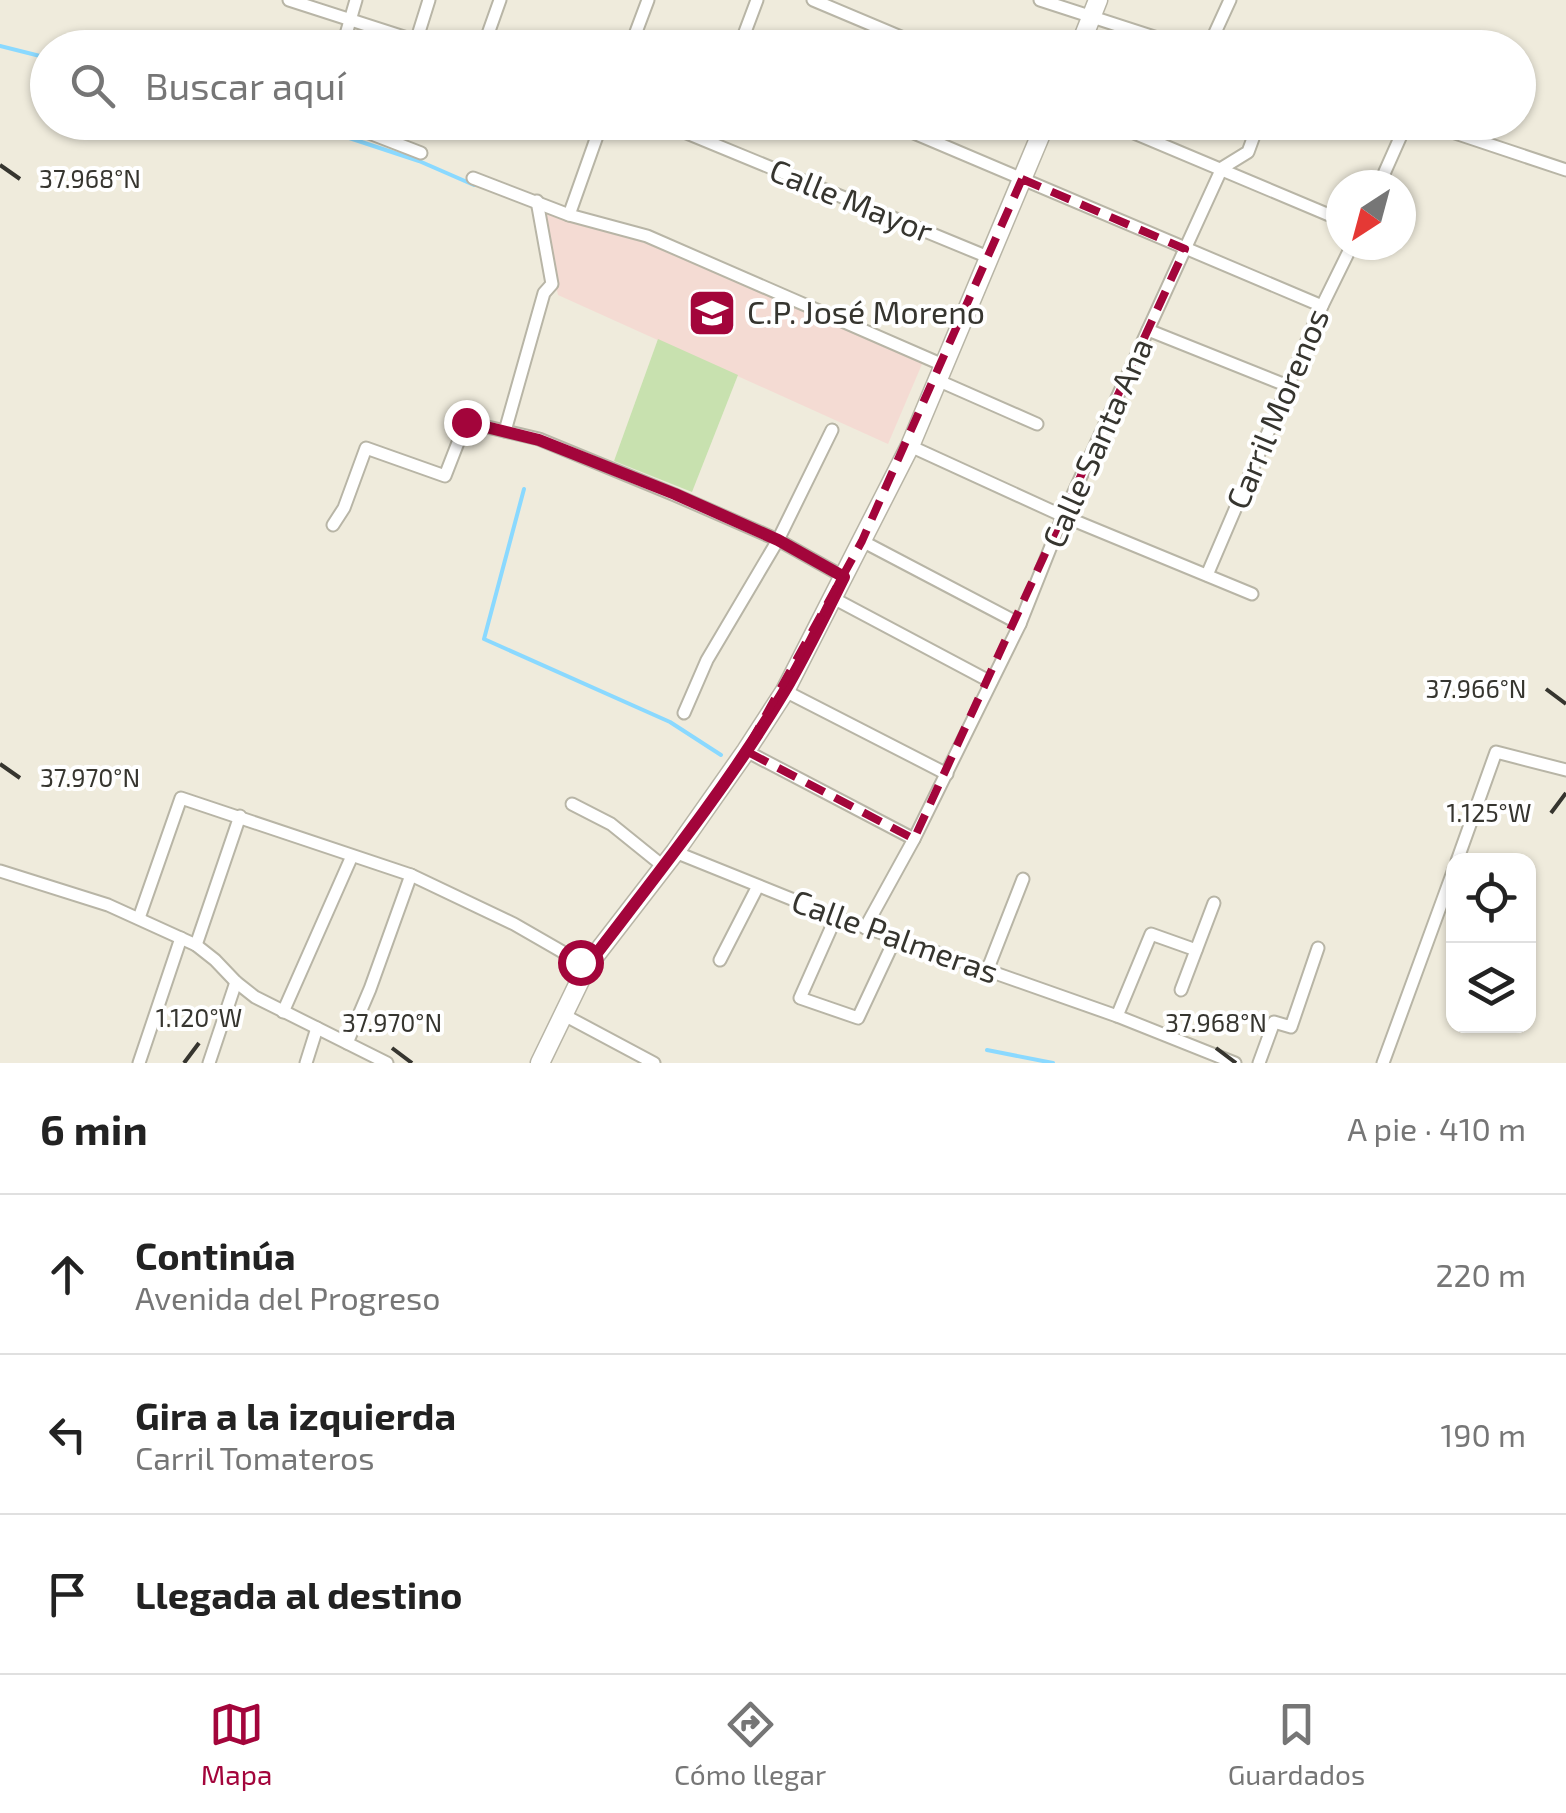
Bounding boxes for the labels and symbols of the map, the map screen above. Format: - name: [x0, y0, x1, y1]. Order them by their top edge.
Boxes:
- street label: Calle Mayor: [765, 149, 939, 249]
- text: 37.968°N: [39, 163, 141, 193]
- north arrow: [1326, 170, 1416, 260]
- school or university icon: C.P. José Moreno: [686, 287, 738, 339]
- place label: C.P. José Moreno: [747, 292, 985, 330]
- street label: Carril Morenos: [1217, 302, 1335, 514]
- street label: Calle Santa Ana: [1033, 331, 1159, 553]
- route end: [444, 400, 490, 446]
- text: 37.966°N: [1426, 673, 1526, 703]
- text: 37.970°N: [40, 762, 140, 792]
- text: 1.125°W: [1447, 797, 1531, 827]
- street label: Calle Palmeras: [787, 880, 1004, 990]
- route start: [558, 940, 604, 986]
- text: 1.120°W: [156, 1002, 242, 1032]
- text: 37.970°N: [342, 1007, 442, 1037]
- text: 37.968°N: [1165, 1007, 1267, 1037]

